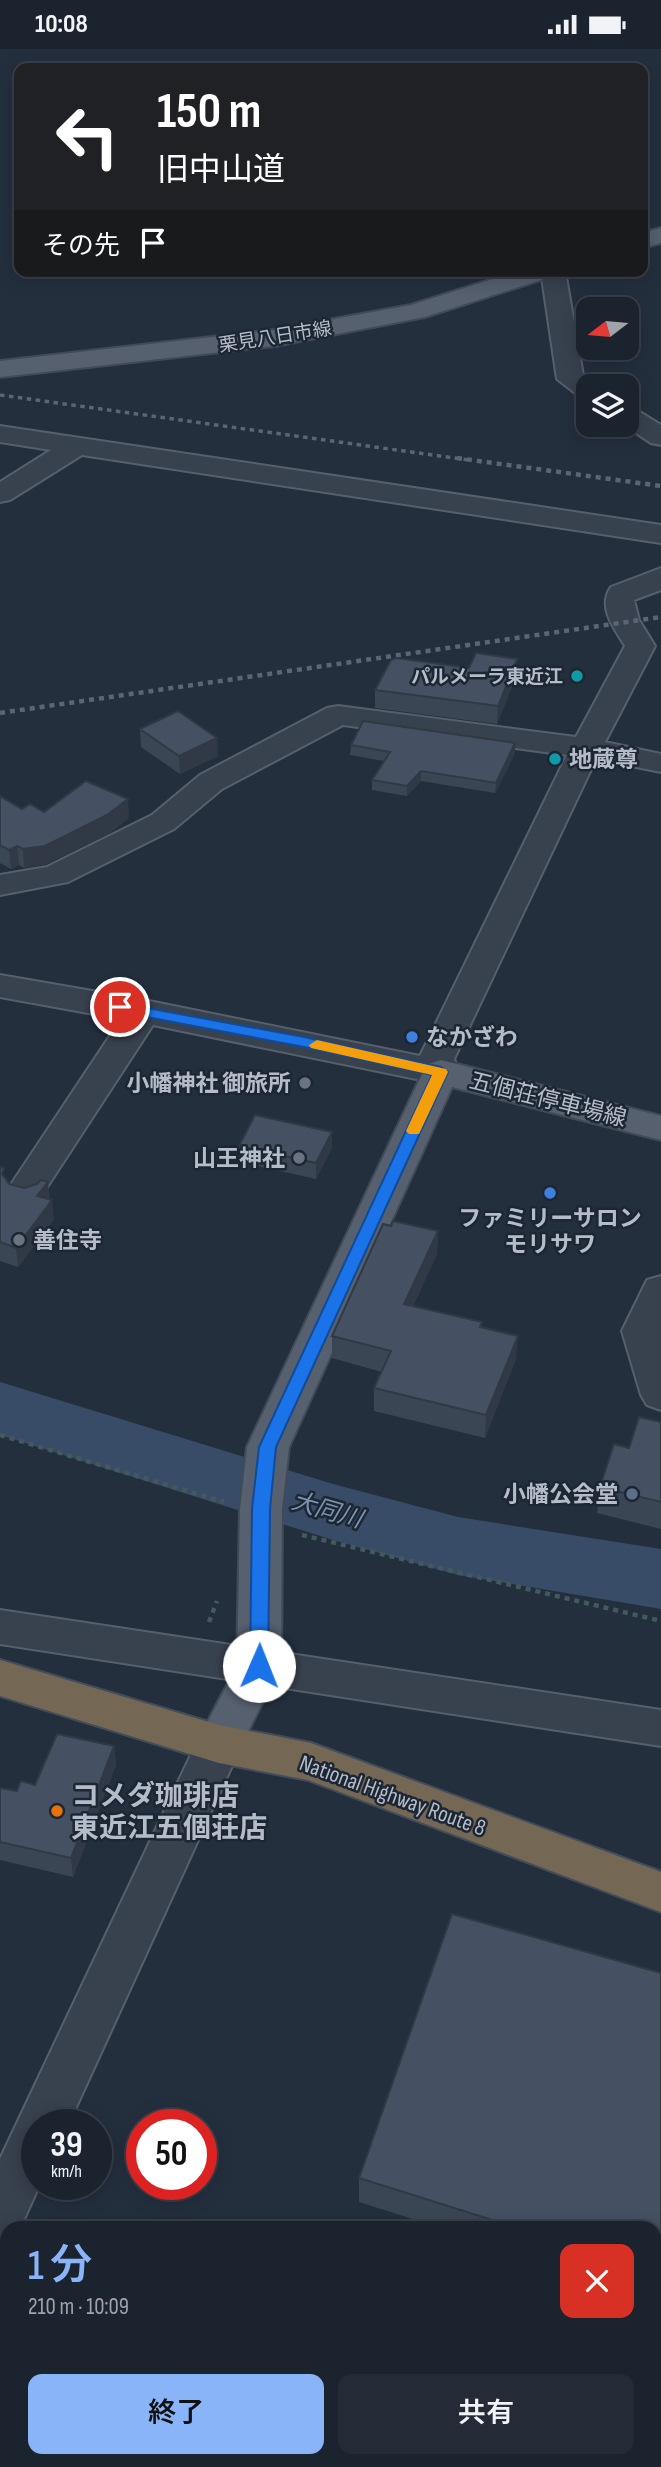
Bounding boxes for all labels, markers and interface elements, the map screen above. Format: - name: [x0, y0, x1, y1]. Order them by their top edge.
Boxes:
- text: 10:08: [35, 9, 88, 40]
- text: 150 m: [157, 83, 261, 142]
- icon: left: [42, 91, 133, 182]
- text: 旧中山道: [157, 151, 285, 190]
- icon: arrive: [134, 224, 172, 262]
- text: その先: [42, 231, 120, 262]
- north arrow: [576, 297, 639, 361]
- map controls: [576, 297, 639, 437]
- street label: 栗見八日市線: [217, 317, 333, 358]
- button: layers: [576, 374, 639, 437]
- place label: パルメーラ東近江: [411, 666, 563, 689]
- marker: パルメーラ東近江: [569, 668, 585, 684]
- place label: 地蔵尊: [569, 746, 638, 774]
- marker: 地蔵尊: [547, 751, 563, 767]
- pin: [90, 977, 150, 1037]
- icon: arrive: [101, 988, 139, 1026]
- place label: なかざわ: [426, 1024, 518, 1052]
- marker: なかざわ: [404, 1029, 420, 1045]
- street label: 五個荘停車場線: [466, 1067, 629, 1133]
- place label: 小幡神社 御旅所: [126, 1070, 291, 1098]
- marker: 小幡神社 御旅所: [297, 1075, 313, 1091]
- place label: 山王神社: [193, 1145, 285, 1173]
- marker: 山王神社: [291, 1150, 307, 1166]
- marker: ファミリーサロン モリサワ: [542, 1185, 558, 1201]
- place label: ファミリーサロン モリサワ: [458, 1205, 642, 1259]
- place label: 善住寺: [33, 1227, 102, 1255]
- marker: 善住寺: [11, 1232, 27, 1248]
- place label: 小幡公会堂: [503, 1481, 618, 1509]
- marker: 小幡公会堂: [624, 1486, 640, 1502]
- water label: 大同川: [288, 1487, 368, 1535]
- position arrow: [222, 1629, 296, 1703]
- street label: National Highway Route 8: [296, 1749, 490, 1843]
- place label: コメダ珈琲店 東近江五個荘店: [71, 1780, 267, 1845]
- marker: コメダ珈琲店 東近江五個荘店: [49, 1803, 65, 1819]
- speed limit sign: 50: [126, 2109, 217, 2200]
- text: 39: [50, 2124, 83, 2167]
- text: km/h: [51, 2161, 82, 2182]
- text: 1 分: [28, 2241, 92, 2292]
- button: close: [560, 2244, 634, 2318]
- text: 210 m · 10:09: [28, 2293, 129, 2321]
- button: 終了: [28, 2374, 324, 2454]
- button: 共有: [338, 2374, 634, 2454]

